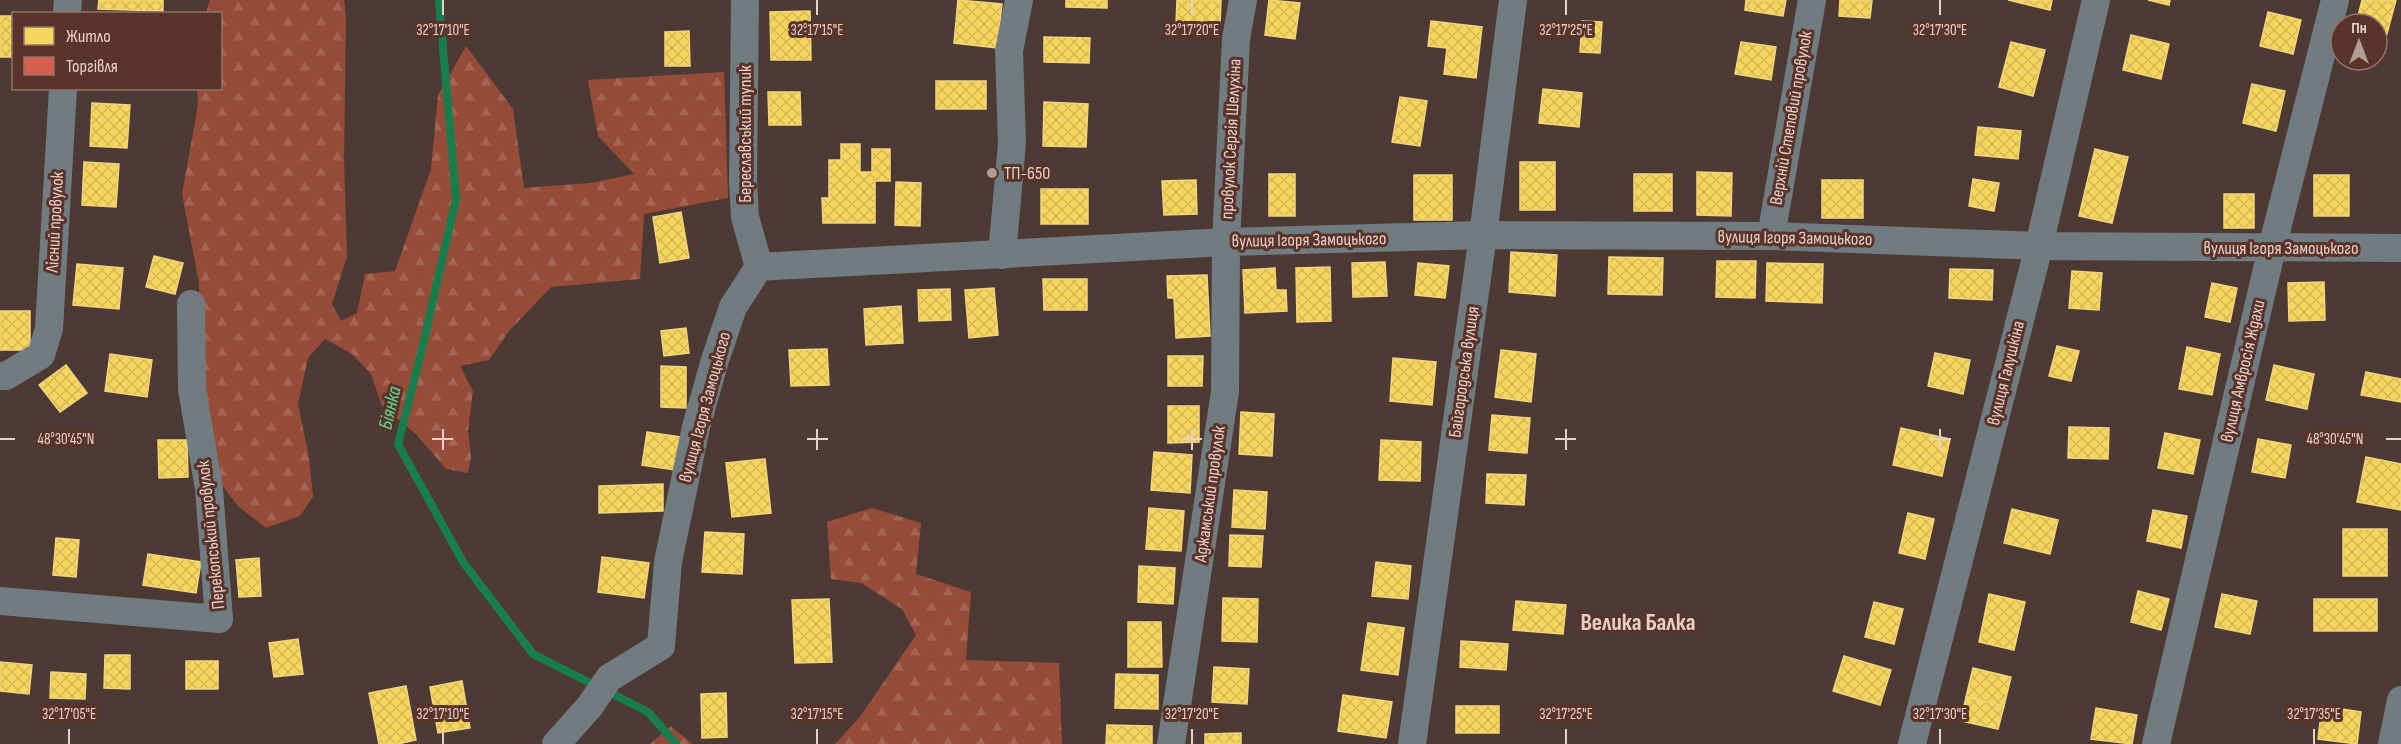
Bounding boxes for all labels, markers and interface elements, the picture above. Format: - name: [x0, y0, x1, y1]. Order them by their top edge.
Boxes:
- legend: [12, 12, 222, 90]
- north arrow: [2329, 12, 2389, 72]
- text: Пн: [2351, 19, 2367, 38]
- text: 32°17'10"E: [416, 21, 470, 40]
- text: 32°17'15"E: [791, 21, 843, 40]
- text: 32°17'20"E: [1165, 21, 1219, 40]
- text: 32°17'25"E: [1539, 21, 1593, 40]
- text: 32°17'30"E: [1913, 21, 1967, 40]
- text: Житло: [66, 26, 111, 47]
- street label: Верхній Степовий провулок: [1765, 29, 1817, 207]
- text: Торгівля: [66, 56, 118, 77]
- street label: провулок Сергія Шелухіна: [1216, 58, 1246, 220]
- street label: Береславський тупик: [735, 65, 756, 203]
- place label: ТП-650: [1004, 163, 1050, 184]
- marker: ТП-650: [985, 166, 999, 180]
- street label: Лісний провулок: [42, 171, 68, 274]
- street label: вулиця Ігоря Замоцького: [1717, 226, 1873, 250]
- street label: вулиця Ігоря Замоцького: [1231, 228, 1387, 252]
- street label: вулиця Ігоря Замоцького: [2204, 238, 2358, 259]
- street label: вулиця Амвросія Ждахи: [2216, 298, 2270, 444]
- street label: Байгородська вулиця: [1444, 305, 1484, 439]
- street label: вулиця Галушкіна: [1983, 319, 2029, 427]
- street label: вулиця Ігоря Замоцького: [675, 330, 735, 484]
- water label: Біянка: [373, 384, 407, 432]
- street label: Аджамський провулок: [1190, 424, 1230, 565]
- text: 48°30'45"N: [38, 430, 94, 449]
- text: 48°30'45"N: [2307, 430, 2363, 449]
- street label: Перекопський провулок: [193, 459, 229, 610]
- district label: Велика Балка: [1580, 608, 1696, 637]
- text: 32°17'05"E: [42, 705, 96, 724]
- text: 32°17'10"E: [416, 705, 470, 724]
- text: 32°17'15"E: [791, 705, 843, 724]
- text: 32°17'20"E: [1165, 705, 1219, 724]
- text: 32°17'25"E: [1539, 705, 1593, 724]
- text: 32°17'30"E: [1913, 705, 1967, 724]
- text: 32°17'35"E: [2287, 705, 2341, 724]

